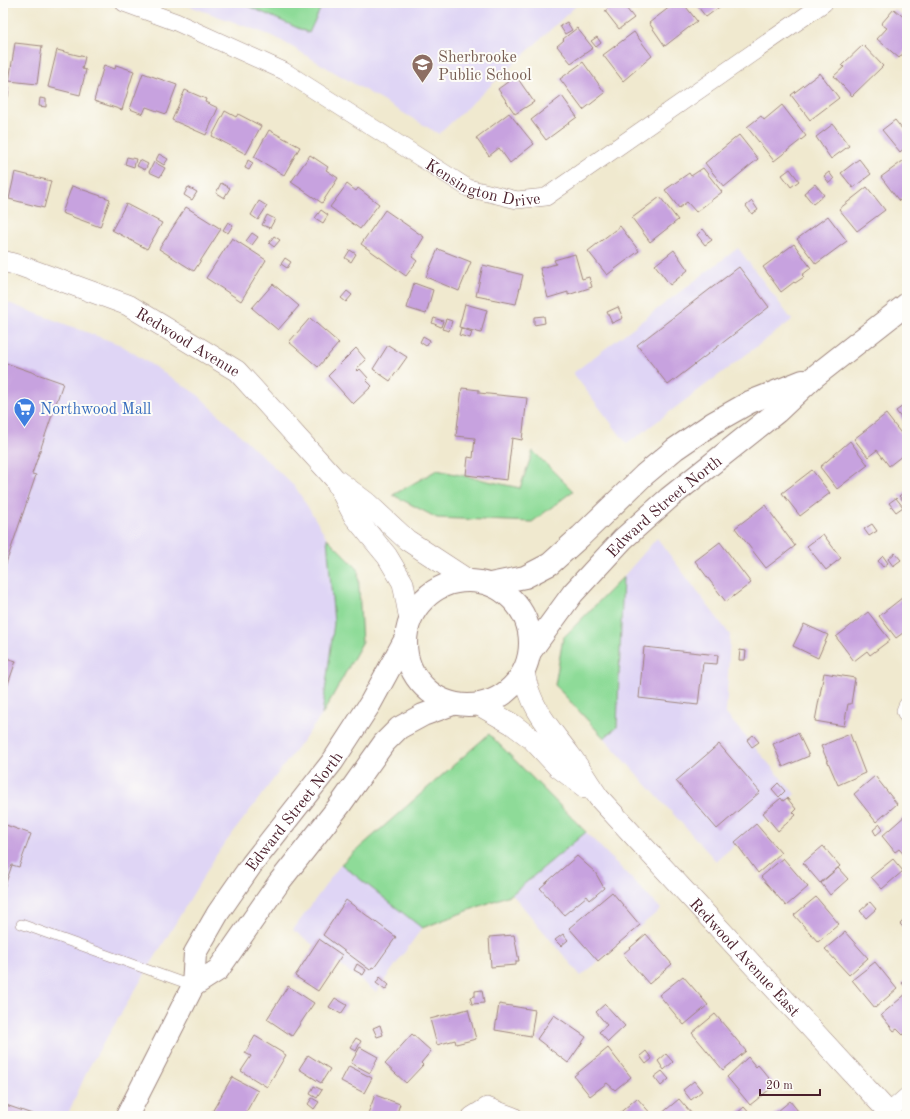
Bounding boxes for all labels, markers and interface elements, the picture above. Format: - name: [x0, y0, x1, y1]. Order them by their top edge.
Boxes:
- place label: Sherbrooke Public School: [438, 50, 532, 84]
- school or university icon: Sherbrooke Public School: [410, 52, 436, 85]
- street label: Kensington Drive: [422, 157, 541, 210]
- street label: Redwood Avenue: [132, 306, 242, 381]
- supermarket icon: Northwood Mall: [12, 395, 38, 428]
- place label: Northwood Mall: [40, 402, 151, 418]
- street label: Edward Street North: [604, 453, 726, 561]
- street label: Edward Street North: [244, 749, 347, 875]
- street label: Redwood Avenue East: [686, 896, 802, 1021]
- scale bar: [760, 1071, 820, 1097]
- text: 20 m: [766, 1080, 793, 1092]

